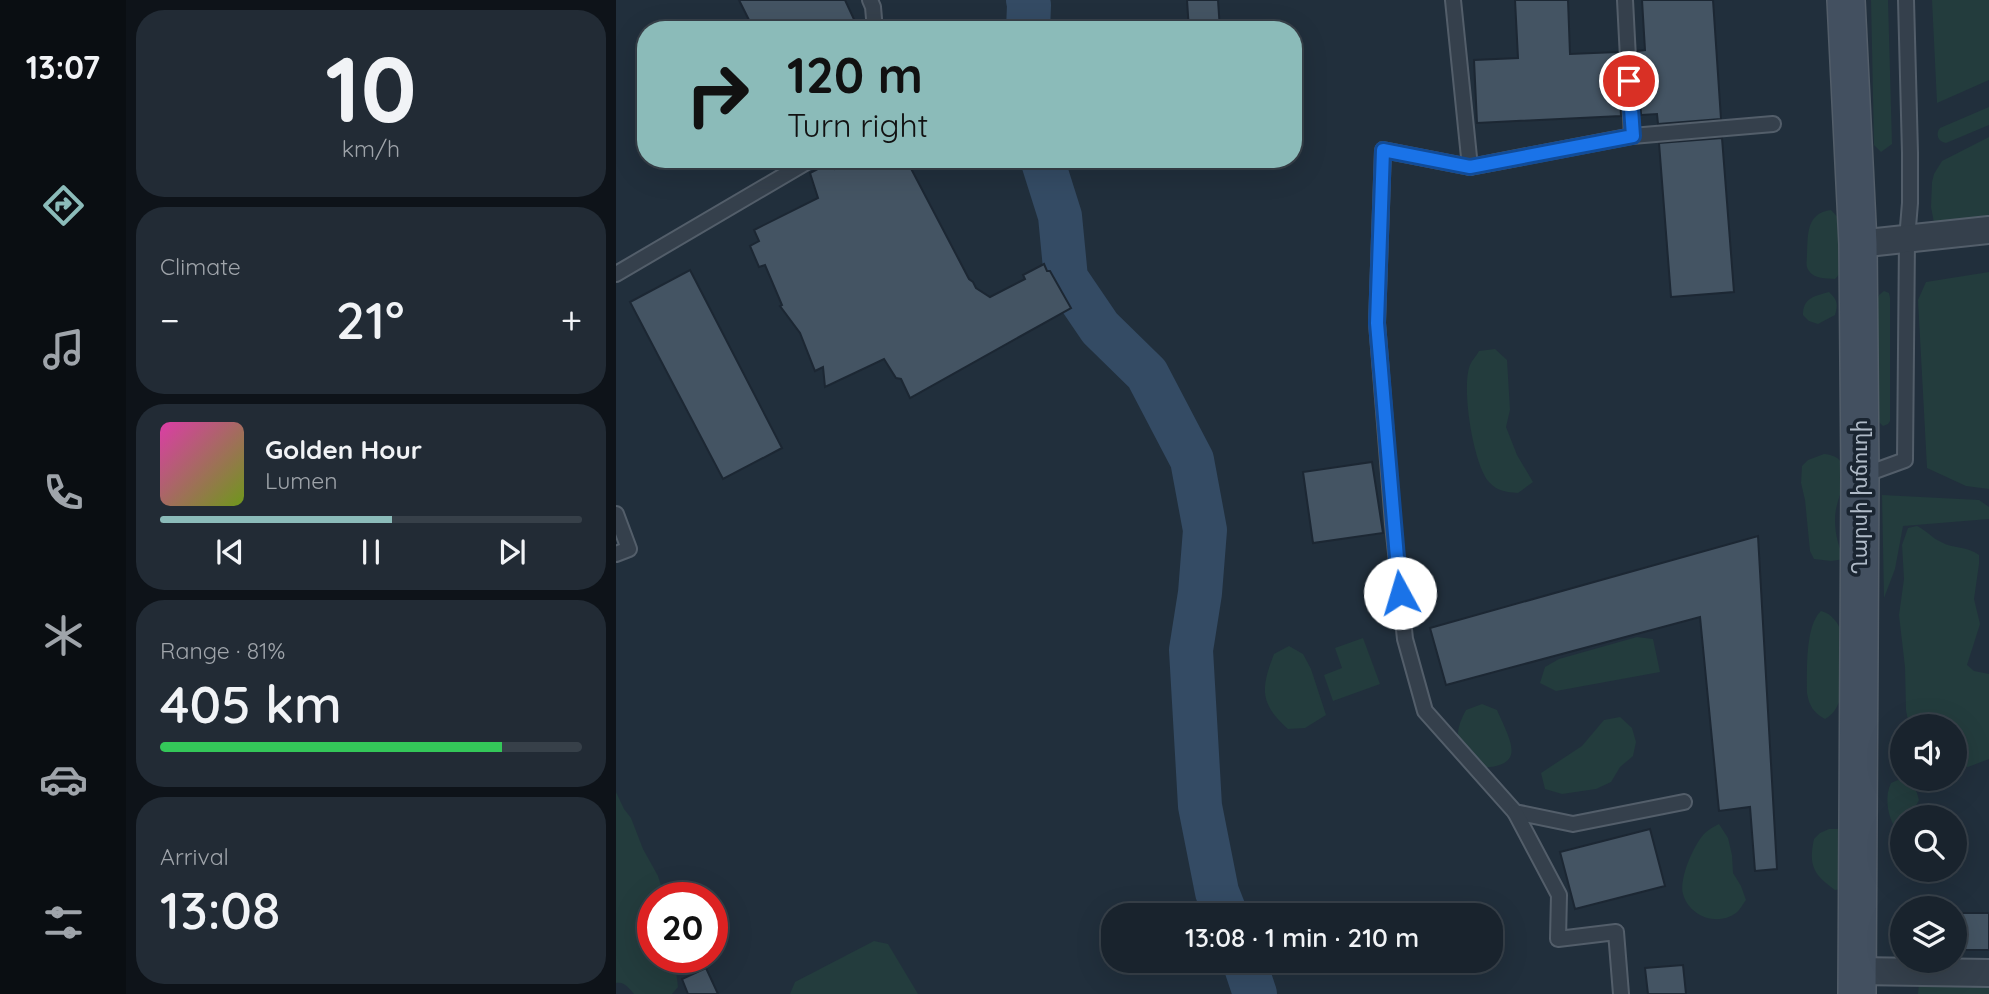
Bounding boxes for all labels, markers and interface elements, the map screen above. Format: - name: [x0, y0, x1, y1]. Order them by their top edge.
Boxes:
- text: 10: [325, 31, 417, 145]
- text: 120 m: [787, 44, 923, 105]
- text: 13:07: [26, 47, 100, 87]
- icon: right: [672, 49, 763, 140]
- pin: [1599, 51, 1659, 111]
- icon: arrive: [1610, 62, 1648, 100]
- text: Turn right: [787, 105, 928, 145]
- text: km/h: [342, 134, 400, 163]
- icon: directions: [39, 181, 88, 230]
- text: Climate: [160, 252, 241, 281]
- text: 21°: [336, 287, 404, 352]
- text: −: [160, 296, 180, 344]
- text: +: [561, 296, 582, 344]
- icon: music: [39, 325, 88, 374]
- street label: Ղարսի խճուղի: [1846, 420, 1872, 574]
- text: Golden Hour: [265, 433, 422, 466]
- text: Lumen: [265, 466, 338, 495]
- icon: phone: [39, 468, 88, 517]
- icon: previous: [211, 533, 249, 571]
- icon: pause: [352, 533, 390, 571]
- icon: next: [493, 533, 531, 571]
- position arrow: [1363, 556, 1437, 630]
- icon: climate: [39, 611, 88, 660]
- text: Range · 81%: [160, 636, 285, 665]
- text: 405 km: [160, 671, 342, 736]
- map controls: [1890, 714, 1967, 973]
- button: sound: [1890, 714, 1967, 791]
- icon: car: [39, 755, 88, 804]
- button: search: [1890, 805, 1967, 882]
- text: Arrival: [160, 842, 229, 871]
- text: 13:08: [160, 877, 280, 942]
- speed limit sign: 20: [637, 882, 728, 973]
- button: layers: [1890, 896, 1967, 973]
- icon: filters: [39, 898, 88, 947]
- text: 13:08 · 1 min · 210 m: [1185, 921, 1419, 954]

